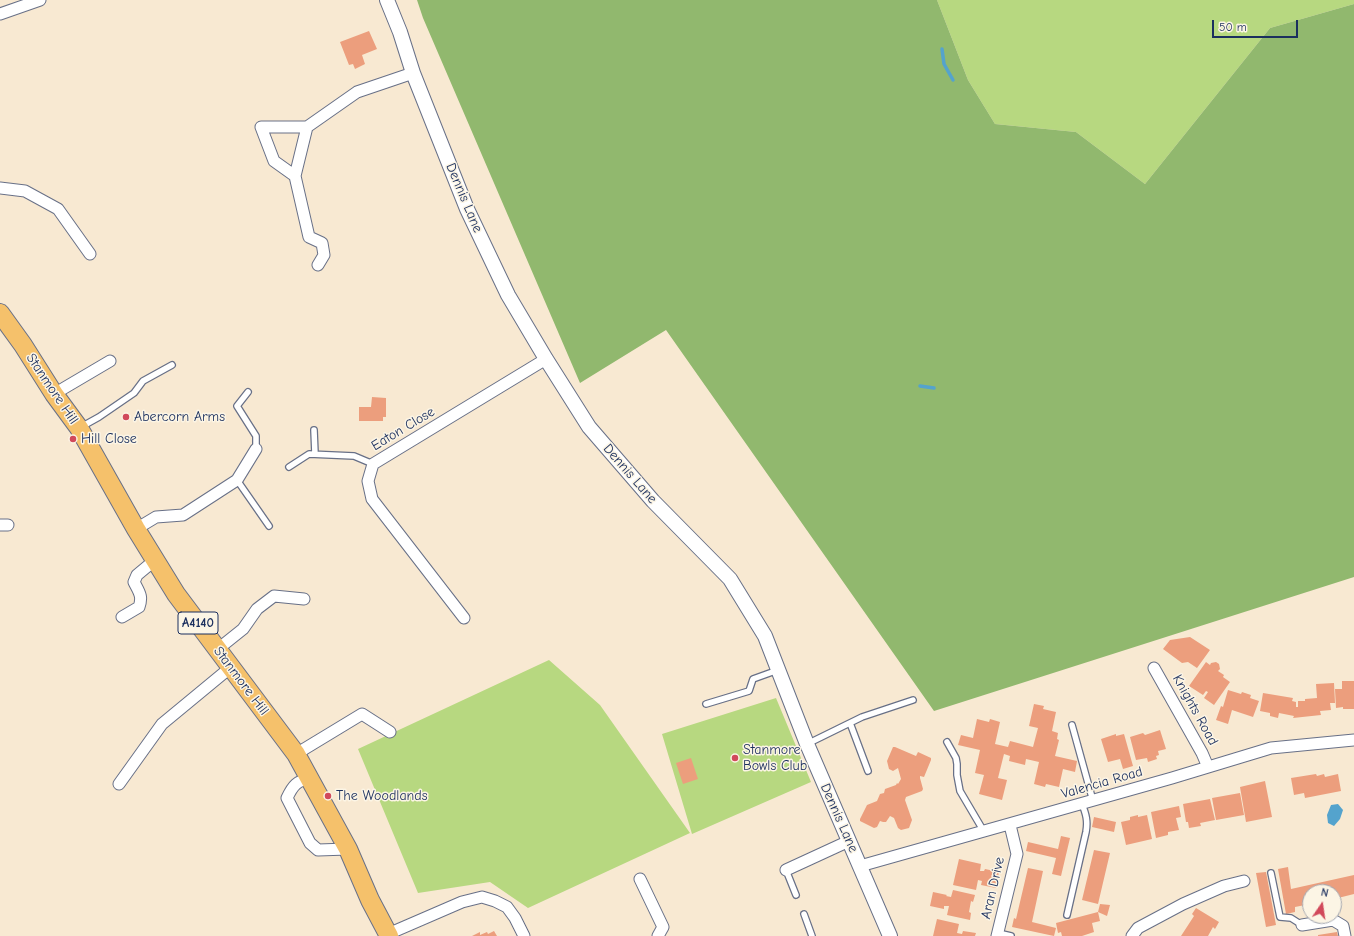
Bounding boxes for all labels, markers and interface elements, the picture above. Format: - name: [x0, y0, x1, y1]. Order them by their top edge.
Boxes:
- scale bar: [1214, 12, 1300, 38]
- text: 50 m: [1219, 20, 1247, 34]
- street label: Dennis Lane: [442, 161, 486, 235]
- street label: Stanmore Hill: [22, 350, 82, 428]
- street label: Eaton Close: [368, 404, 438, 454]
- place label: Abercorn Arms: [134, 409, 225, 425]
- marker: Abercorn Arms: [121, 412, 131, 422]
- place label: Hill Close: [81, 431, 137, 447]
- marker: Hill Close: [68, 434, 78, 444]
- street label: Dennis Lane: [599, 441, 661, 507]
- road number: A4140: [178, 612, 218, 634]
- street label: Stanmore Hill: [210, 643, 272, 719]
- street label: Knights Road: [1169, 672, 1221, 748]
- place label: Stanmore Bowls Club: [743, 742, 807, 774]
- marker: Stanmore Bowls Club: [730, 753, 740, 763]
- street label: Valencia Road: [1059, 763, 1145, 803]
- street label: Dennis Lane: [816, 781, 862, 855]
- place label: The Woodlands: [336, 788, 428, 804]
- marker: The Woodlands: [323, 791, 333, 801]
- street label: Aran Drive: [978, 855, 1008, 921]
- north arrow: [1302, 884, 1342, 924]
- text: N: [1320, 886, 1330, 900]

